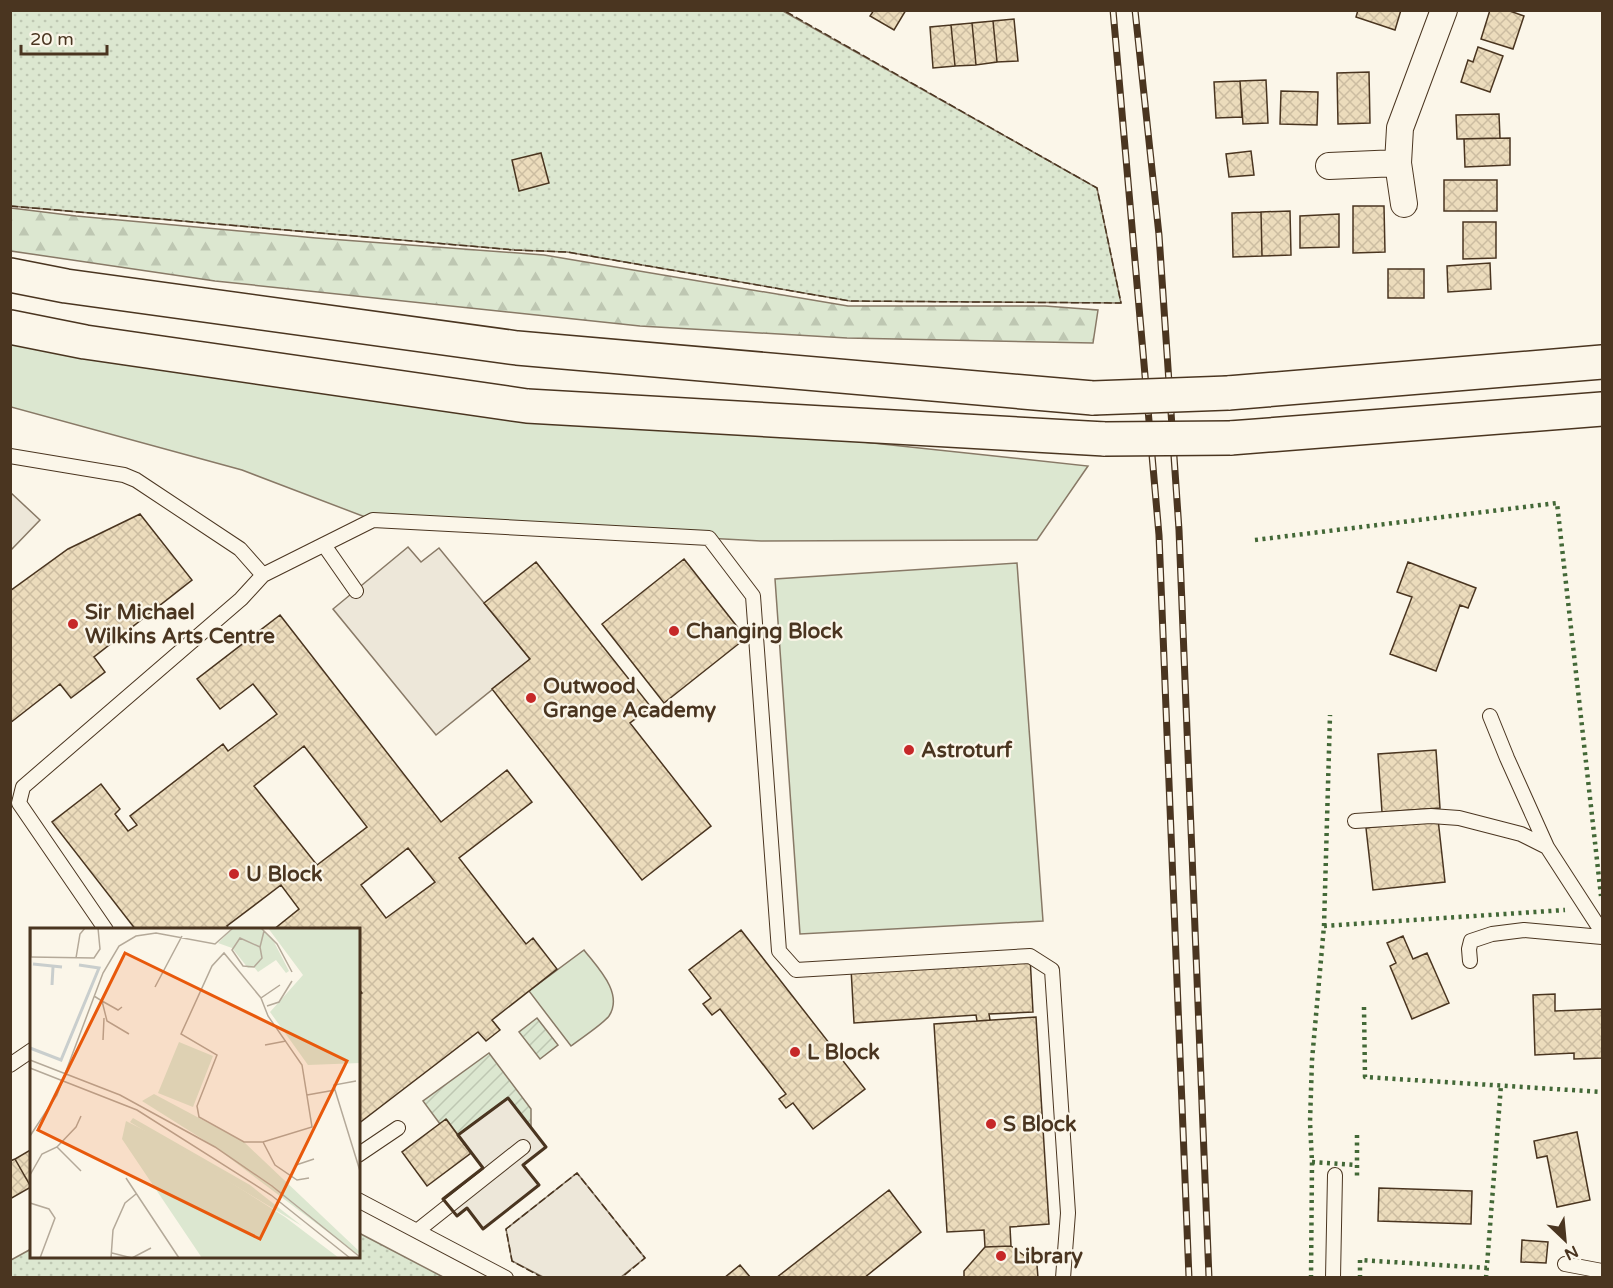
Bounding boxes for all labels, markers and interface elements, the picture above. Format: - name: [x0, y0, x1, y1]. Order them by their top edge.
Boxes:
- scale bar: [21, 18, 106, 56]
- text: 20 m: [30, 28, 74, 50]
- place label: Sir Michael Wilkins Arts Centre: [85, 600, 275, 649]
- marker: Sir Michael Wilkins Arts Centre: [66, 617, 80, 631]
- place label: Changing Block: [686, 619, 844, 644]
- marker: Changing Block: [667, 624, 681, 638]
- place label: Outwood Grange Academy: [543, 674, 717, 723]
- marker: Outwood Grange Academy: [524, 691, 538, 705]
- place label: Astroturf: [921, 738, 1013, 763]
- marker: Astroturf: [902, 743, 916, 757]
- place label: U Block: [246, 862, 323, 887]
- marker: U Block: [227, 867, 241, 881]
- inset map: [30, 928, 360, 1258]
- place label: L Block: [807, 1040, 880, 1065]
- marker: L Block: [788, 1045, 802, 1059]
- place label: S Block: [1003, 1112, 1077, 1137]
- marker: S Block: [984, 1117, 998, 1131]
- north arrow: [1535, 1210, 1595, 1270]
- text: N: [1561, 1241, 1581, 1264]
- place label: Library: [1013, 1244, 1083, 1269]
- marker: Library: [994, 1249, 1008, 1263]

